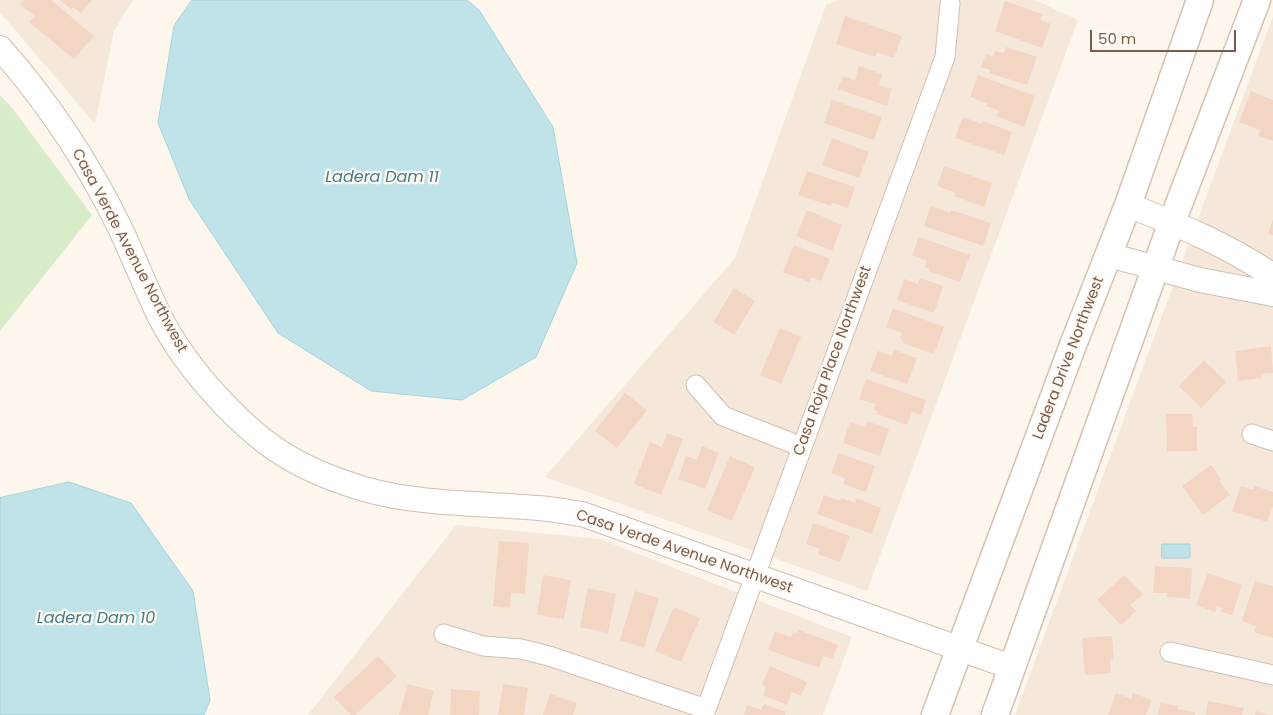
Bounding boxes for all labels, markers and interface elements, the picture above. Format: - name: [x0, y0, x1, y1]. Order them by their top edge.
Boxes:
- scale bar: [1093, 20, 1239, 52]
- text: 50 m: [1098, 28, 1136, 49]
- street label: Casa Verde Avenue Northwest: [67, 146, 191, 356]
- water label: Ladera Dam 11: [325, 168, 439, 188]
- street label: Casa Roja Place Northwest: [790, 264, 876, 458]
- street label: Ladera Drive Northwest: [1030, 274, 1108, 442]
- street label: Casa Verde Avenue Northwest: [573, 506, 795, 598]
- water label: Ladera Dam 10: [37, 609, 155, 629]

